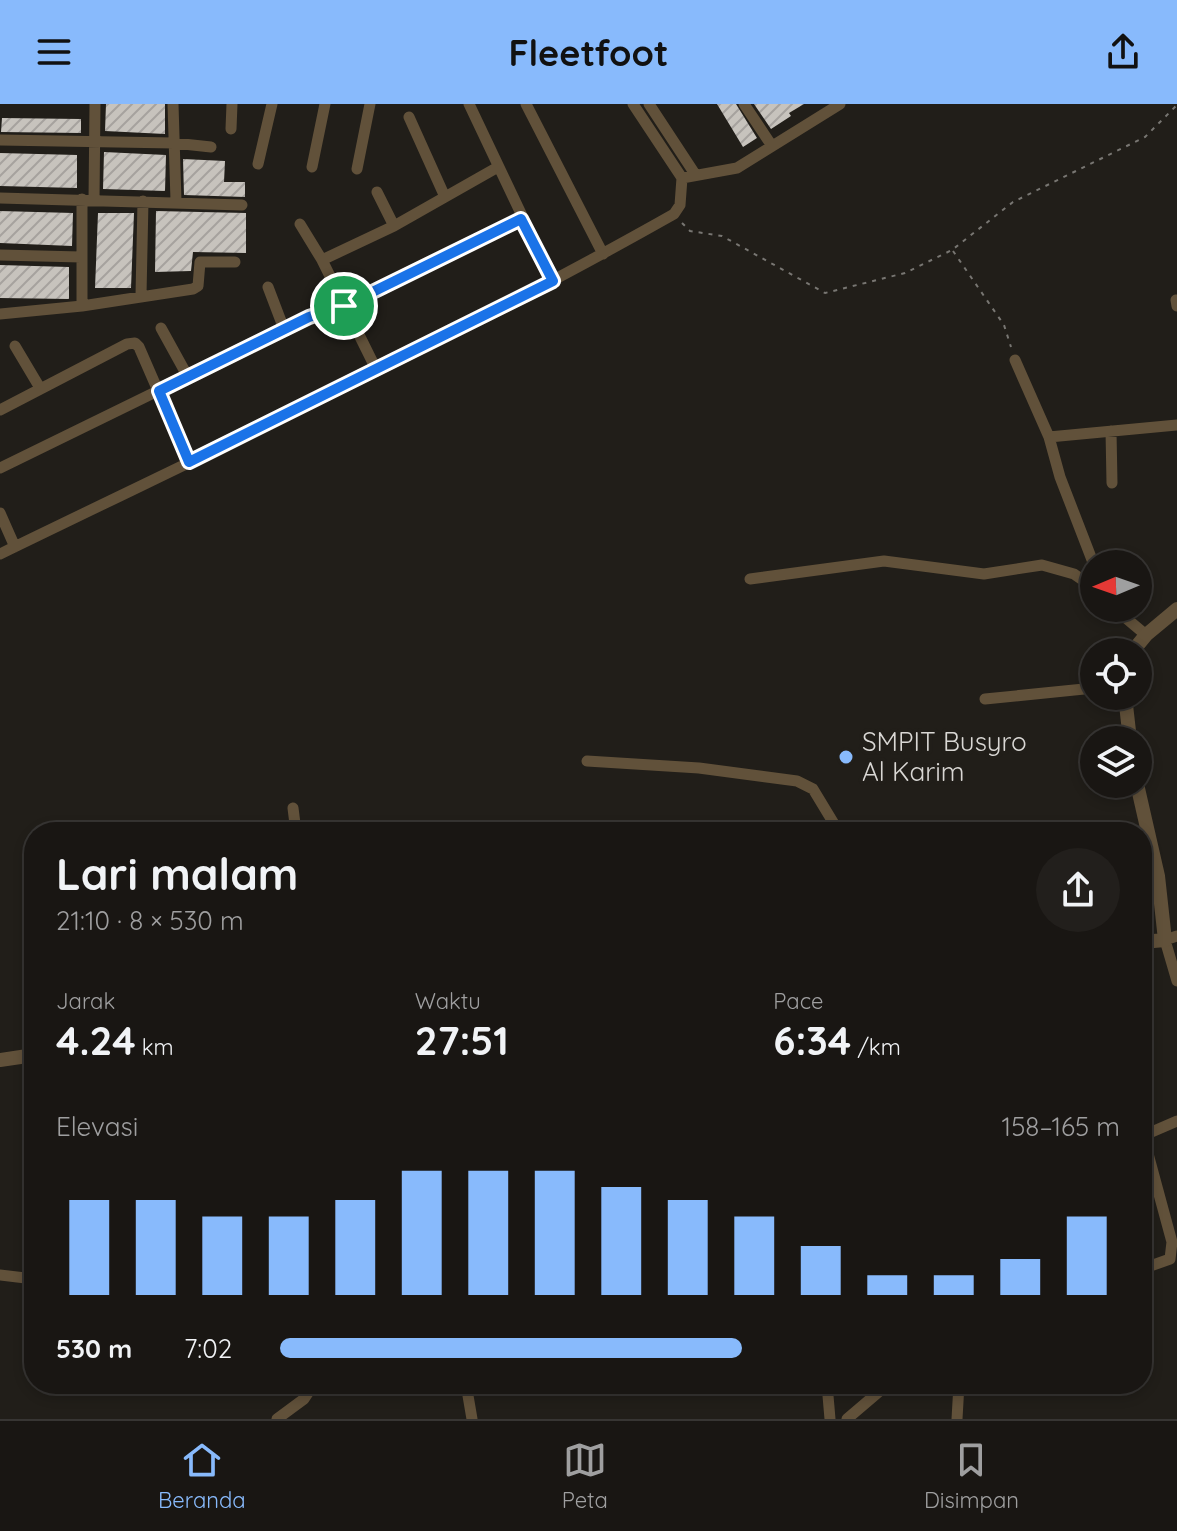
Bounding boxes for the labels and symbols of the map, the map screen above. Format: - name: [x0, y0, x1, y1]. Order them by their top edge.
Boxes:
- pin: [310, 272, 378, 340]
- north arrow: [1080, 550, 1152, 622]
- place label: SMPIT Busyro Al Karim: [862, 725, 1027, 788]
- marker: SMPIT Busyro Al Karim: [837, 748, 855, 766]

